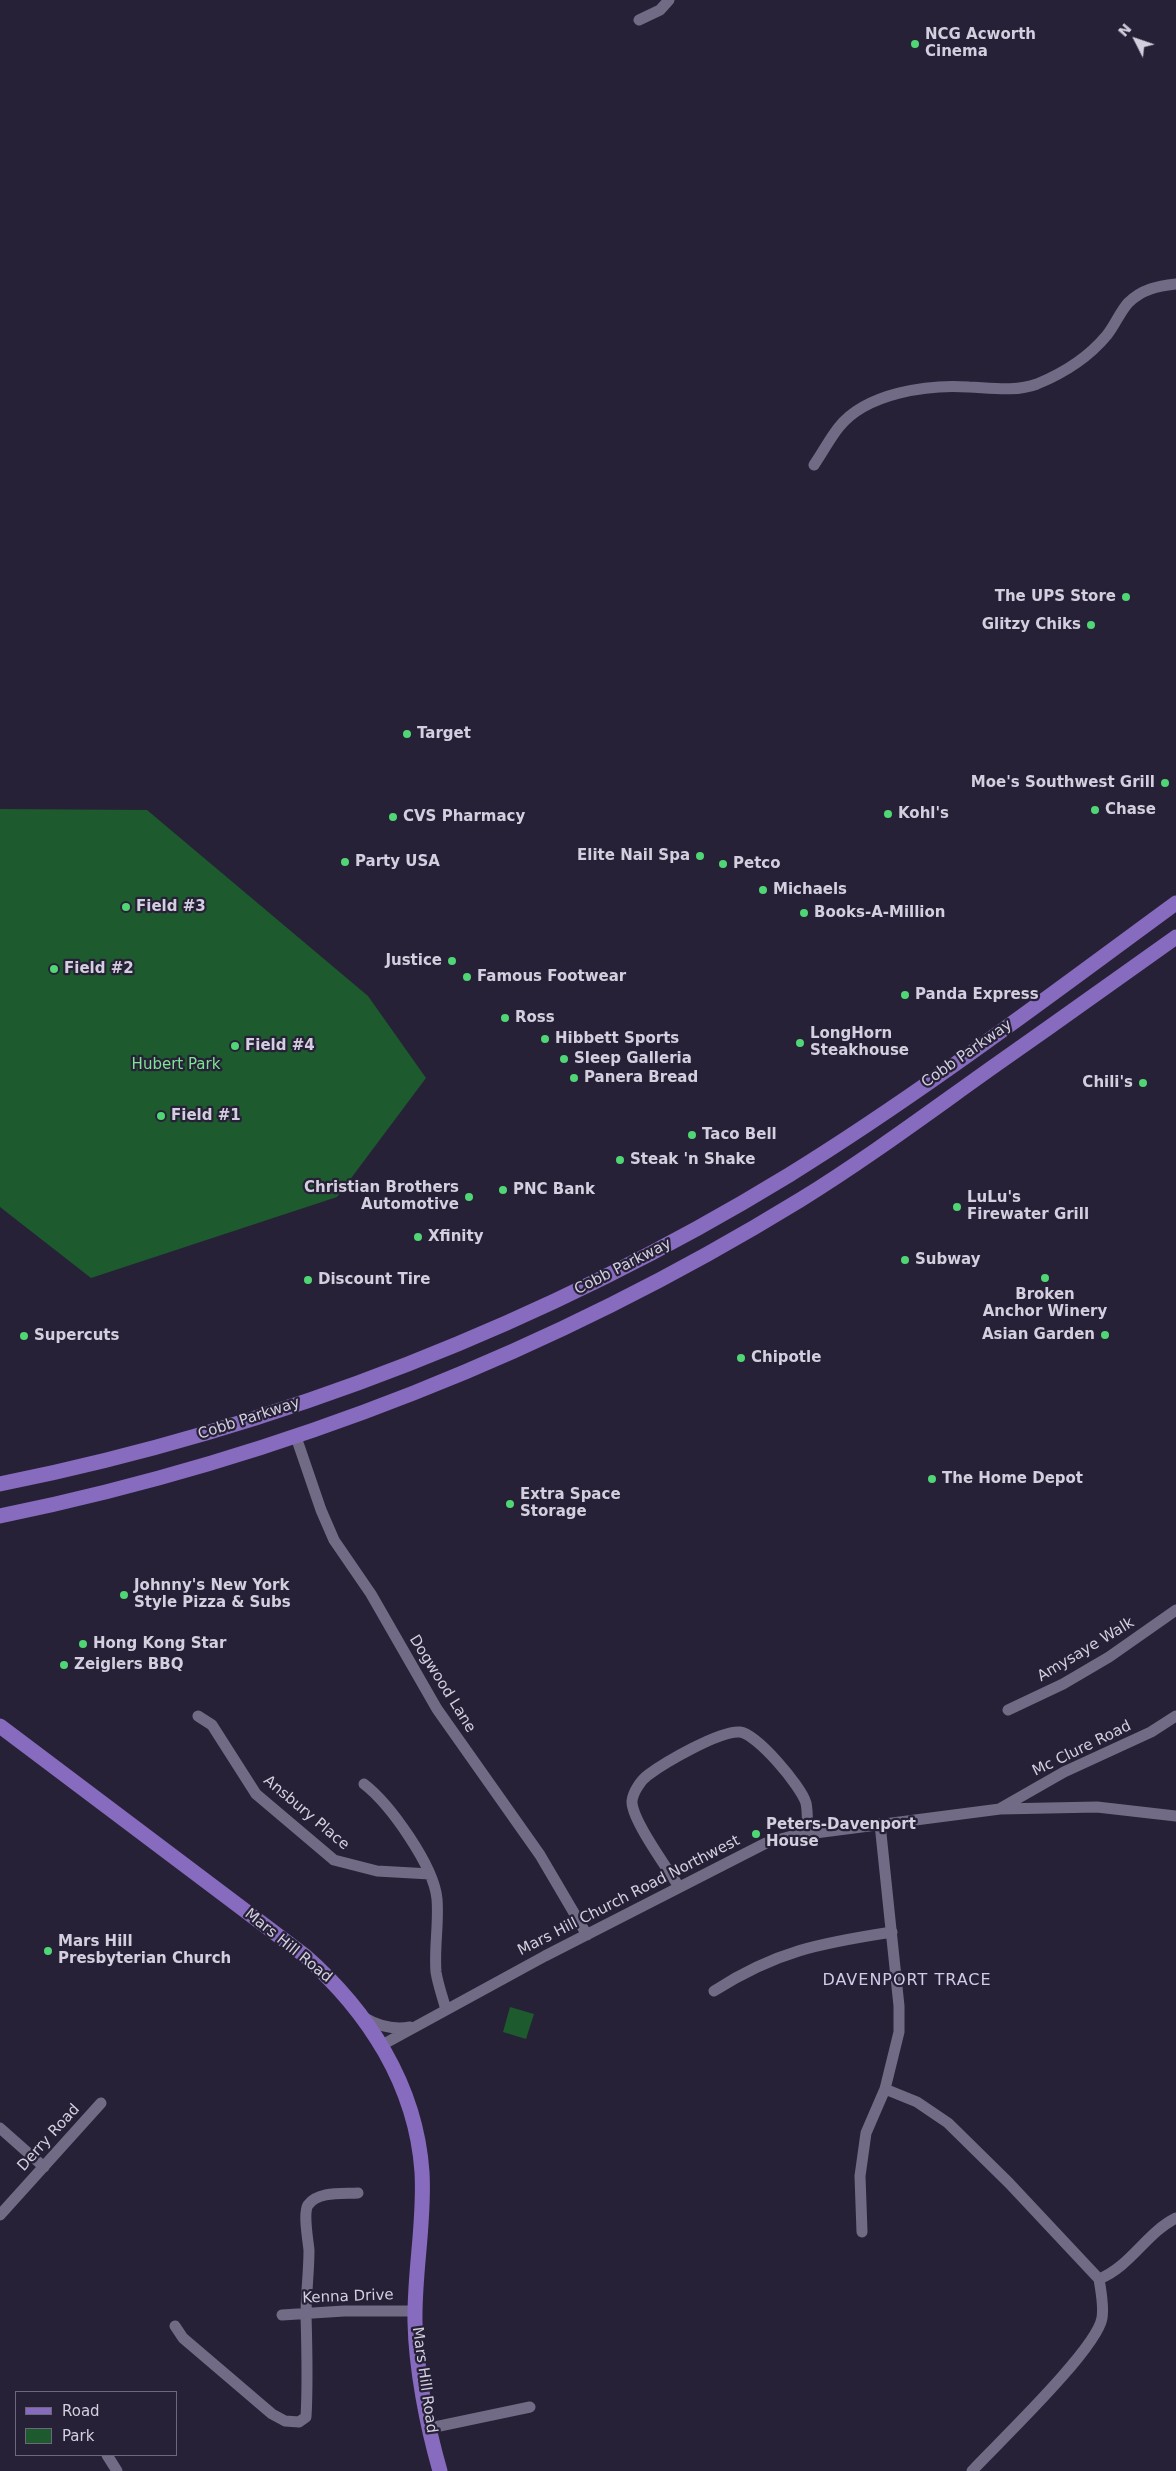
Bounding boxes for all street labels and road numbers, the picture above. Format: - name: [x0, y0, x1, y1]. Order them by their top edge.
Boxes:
- street label: Cobb Parkway: [918, 1016, 1016, 1092]
- street label: Cobb Parkway: [572, 1235, 674, 1299]
- street label: Cobb Parkway: [196, 1394, 302, 1444]
- street label: Amysaye Walk: [1034, 1614, 1138, 1686]
- street label: Dogwood Lane: [405, 1632, 479, 1736]
- street label: Mc Clure Road: [1030, 1717, 1134, 1781]
- street label: Ansbury Place: [259, 1772, 353, 1854]
- street label: Mars Hill Church Road Northwest: [515, 1832, 743, 1960]
- street label: Mars Hill Road: [241, 1905, 335, 1987]
- street label: Derry Road: [14, 2101, 84, 2175]
- street label: Kenna Drive: [302, 2286, 394, 2308]
- street label: Mars Hill Road: [408, 2326, 440, 2434]

